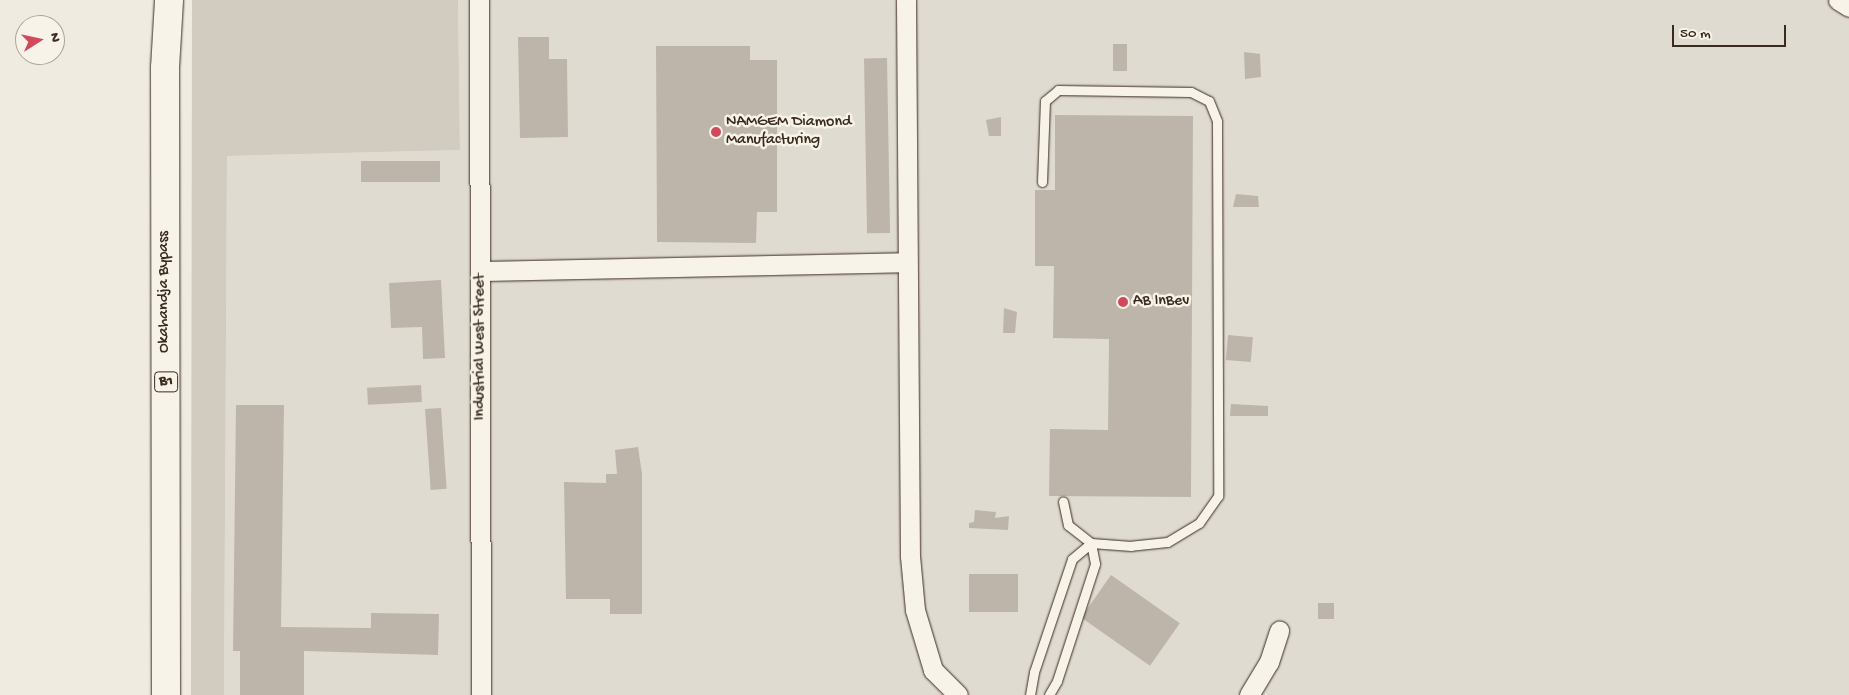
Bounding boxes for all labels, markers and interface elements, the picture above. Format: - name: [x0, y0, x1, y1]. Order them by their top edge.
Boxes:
- north arrow: [15, 15, 65, 65]
- scale bar: [1674, 15, 1788, 47]
- text: 50 m: [1680, 25, 1711, 43]
- text: N: [45, 31, 63, 43]
- place label: NAMGEM Diamond Manufacturing: [726, 113, 851, 151]
- marker: NAMGEM Diamond Manufacturing: [710, 126, 722, 138]
- street label: Okahandja Bypass: [155, 231, 175, 353]
- street label: Industrial West Street: [471, 274, 491, 420]
- place label: AB InBev: [1133, 292, 1189, 312]
- marker: AB InBev: [1117, 296, 1129, 308]
- road number: B1: [154, 370, 178, 394]

